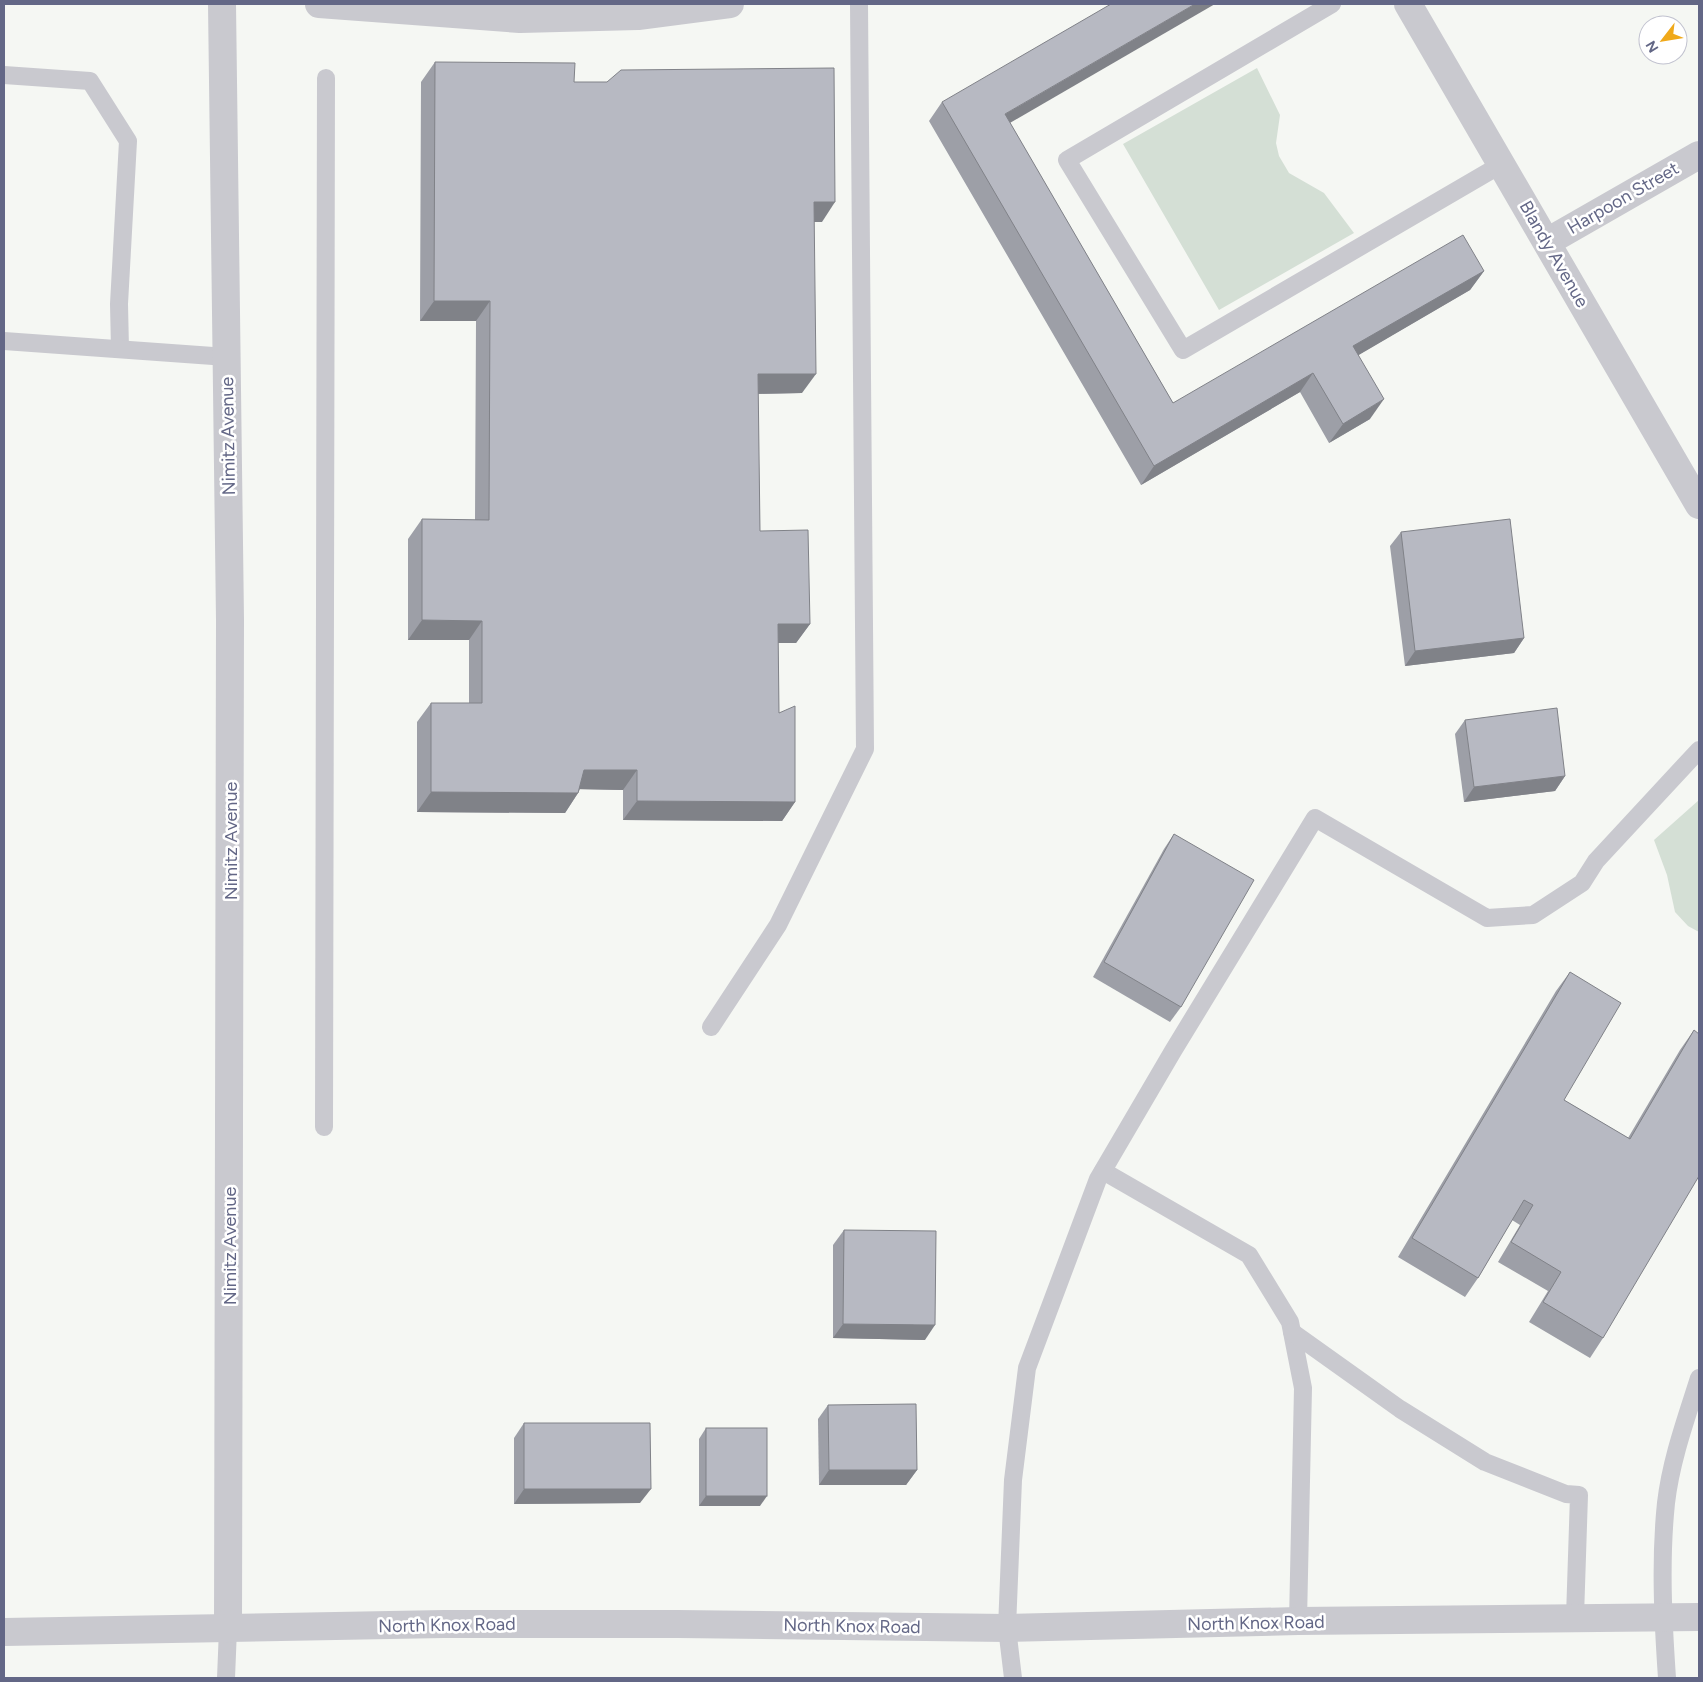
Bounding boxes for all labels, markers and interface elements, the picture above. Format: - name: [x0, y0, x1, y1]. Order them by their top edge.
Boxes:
- north arrow: [1638, 15, 1688, 65]
- text: N: [1642, 37, 1662, 55]
- street label: Harpoon Street: [1563, 157, 1683, 239]
- street label: Blandy Avenue: [1515, 197, 1593, 311]
- street label: Nimitz Avenue: [216, 376, 240, 495]
- street label: Nimitz Avenue: [220, 782, 242, 900]
- street label: Nimitz Avenue: [219, 1187, 241, 1305]
- street label: North Knox Road: [1187, 1611, 1325, 1635]
- street label: North Knox Road: [378, 1613, 516, 1637]
- street label: North Knox Road: [783, 1614, 921, 1638]

